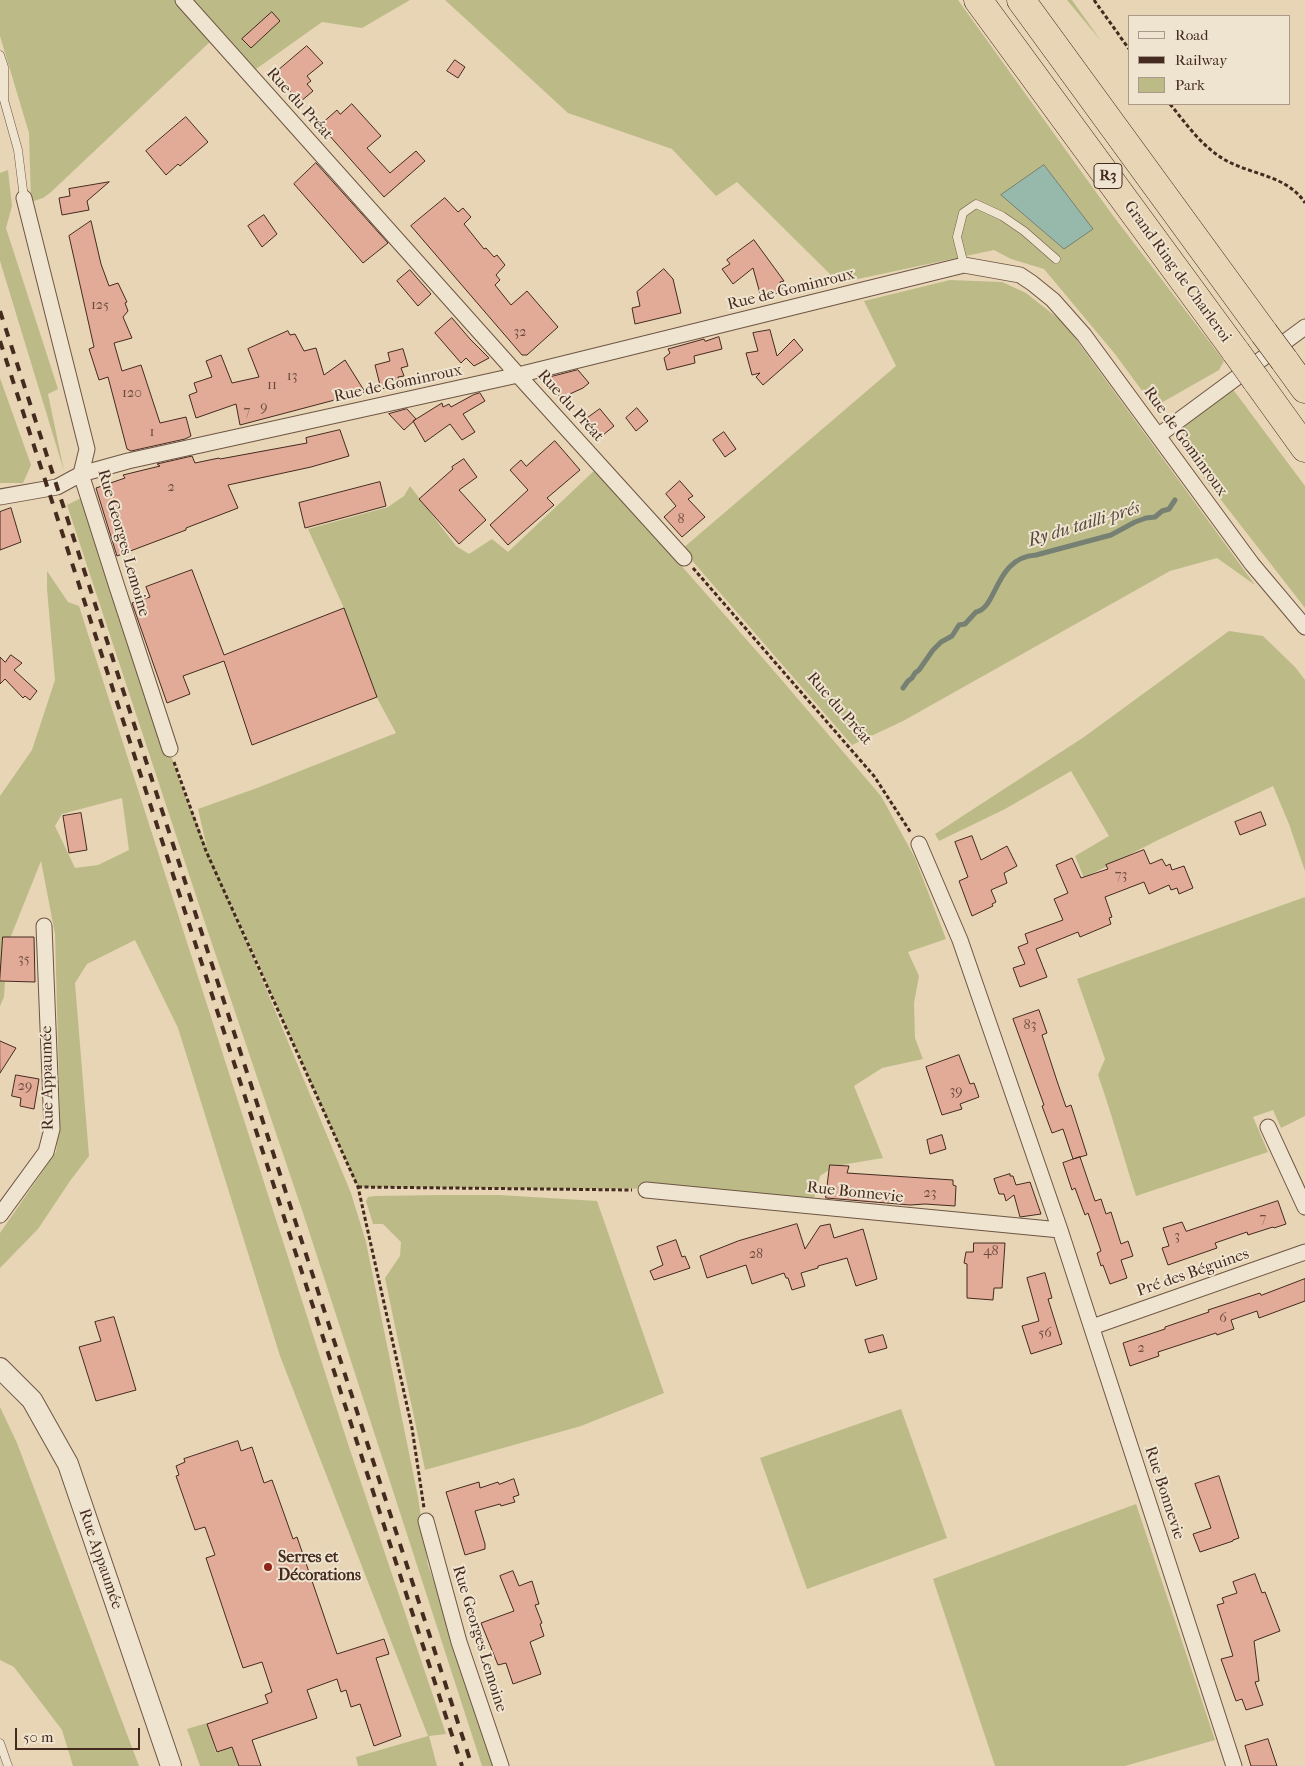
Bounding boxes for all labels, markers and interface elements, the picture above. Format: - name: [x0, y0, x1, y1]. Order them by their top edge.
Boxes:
- legend: [1128, 15, 1290, 105]
- text: Road: [1175, 26, 1208, 44]
- text: Railway: [1175, 51, 1227, 69]
- street label: Rue du Préat: [262, 64, 336, 144]
- text: Park: [1175, 76, 1205, 94]
- road number: R3: [1094, 164, 1122, 188]
- street label: Grand Ring de Charleroi: [1119, 198, 1235, 346]
- street label: Rue de Gominroux: [725, 265, 857, 315]
- house number: 125: [91, 298, 109, 314]
- house number: 32: [514, 325, 526, 341]
- street label: Rue de Gominroux: [332, 361, 464, 407]
- street label: Rue du Préat: [533, 366, 607, 446]
- house number: 13: [287, 369, 297, 385]
- house number: 11: [267, 378, 277, 394]
- street label: Rue de Gominroux: [1139, 384, 1231, 500]
- house number: 120: [122, 386, 142, 402]
- house number: 9: [260, 400, 268, 416]
- house number: 7: [244, 404, 250, 420]
- house number: 1: [150, 425, 154, 441]
- street label: Rue Georges Lemoine: [93, 467, 153, 619]
- house number: 2: [167, 480, 175, 496]
- water label: Ry du tailli-prés: [1025, 498, 1143, 552]
- house number: 8: [677, 512, 685, 528]
- street label: Rue du Préat: [802, 669, 876, 749]
- house number: 73: [1115, 868, 1127, 884]
- house number: 35: [18, 952, 30, 968]
- house number: 83: [1024, 1018, 1036, 1034]
- street label: Rue Appaumée: [37, 1025, 59, 1131]
- house number: 29: [18, 1079, 32, 1095]
- house number: 39: [949, 1084, 963, 1100]
- street label: Rue Bonnevie: [806, 1178, 904, 1208]
- house number: 23: [924, 1186, 936, 1202]
- house number: 7: [1260, 1211, 1266, 1227]
- house number: 3: [1174, 1229, 1180, 1245]
- house number: 48: [983, 1244, 999, 1260]
- street label: Pré des Béguines: [1134, 1245, 1252, 1301]
- house number: 28: [749, 1247, 763, 1263]
- house number: 6: [1219, 1311, 1227, 1327]
- house number: 56: [1038, 1326, 1052, 1342]
- house number: 2: [1137, 1341, 1145, 1357]
- street label: Rue Bonnevie: [1140, 1444, 1188, 1542]
- street label: Rue Appaumée: [74, 1506, 126, 1612]
- place label: Serres et Décorations: [278, 1548, 361, 1586]
- marker: Serres et Décorations: [262, 1561, 274, 1573]
- street label: Rue Georges Lemoine: [448, 1563, 510, 1715]
- scale bar: [18, 1718, 142, 1750]
- text: 50 m: [23, 1728, 53, 1746]

